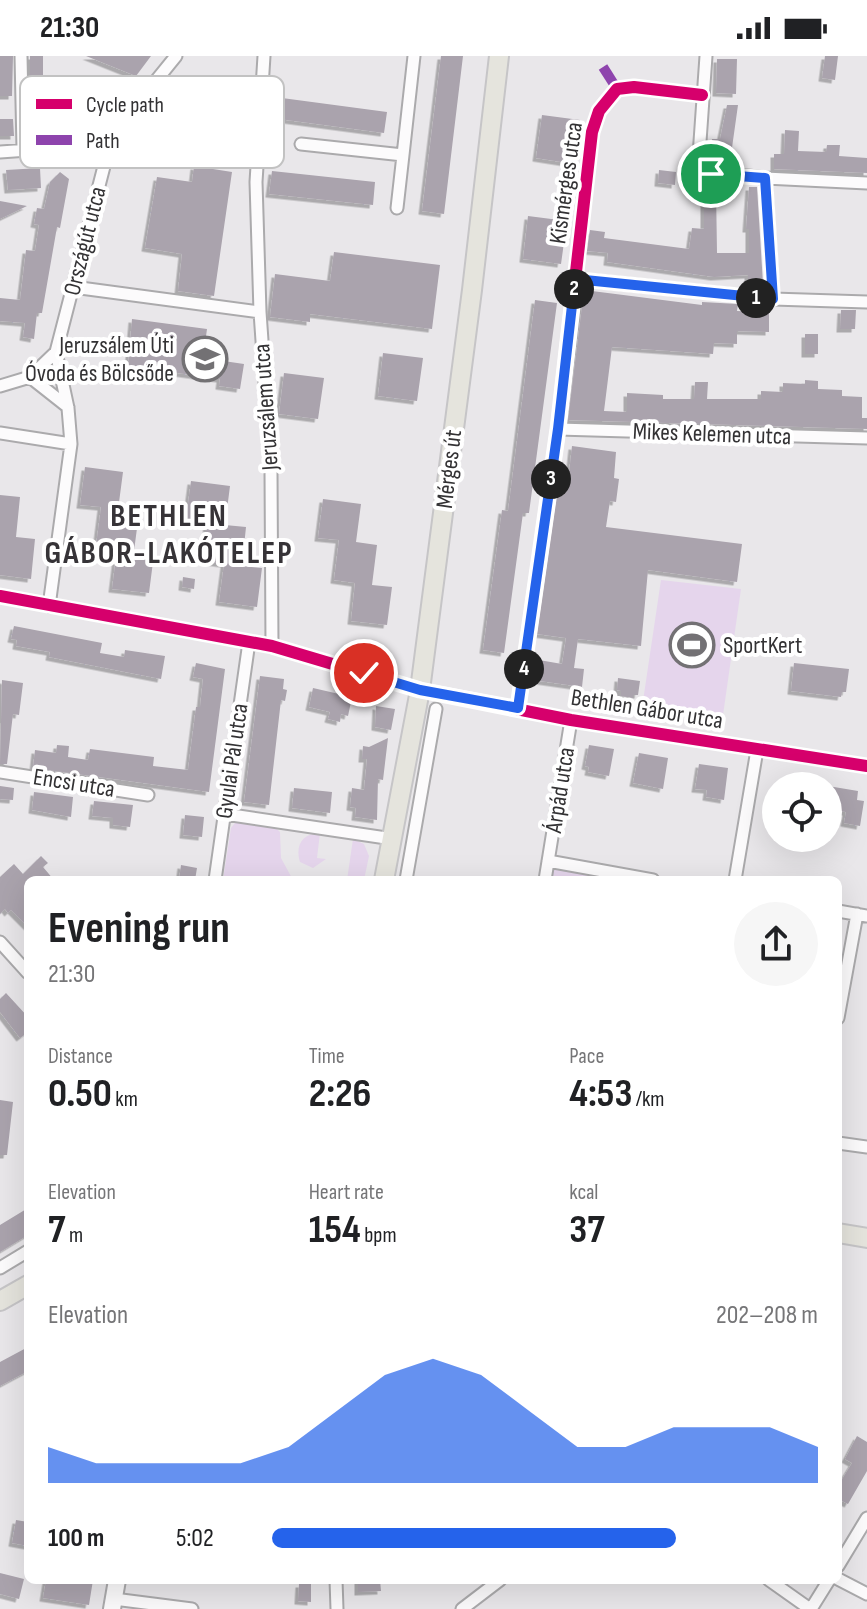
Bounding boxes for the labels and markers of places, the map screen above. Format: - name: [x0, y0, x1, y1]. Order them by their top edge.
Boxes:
- pin: [677, 140, 745, 208]
- pin: 2: [554, 269, 594, 309]
- pin: 1: [736, 278, 776, 318]
- place label: Jeruzsálem Úti Óvoda és Bölcsőde: [25, 331, 174, 388]
- school or university icon: Jeruzsálem Úti Óvoda és Bölcsőde: [181, 335, 229, 383]
- pin: 3: [531, 459, 571, 499]
- sports icon: SportKert: [668, 621, 716, 669]
- place label: SportKert: [723, 631, 802, 660]
- pin: [330, 639, 398, 707]
- pin: 4: [504, 649, 544, 689]

